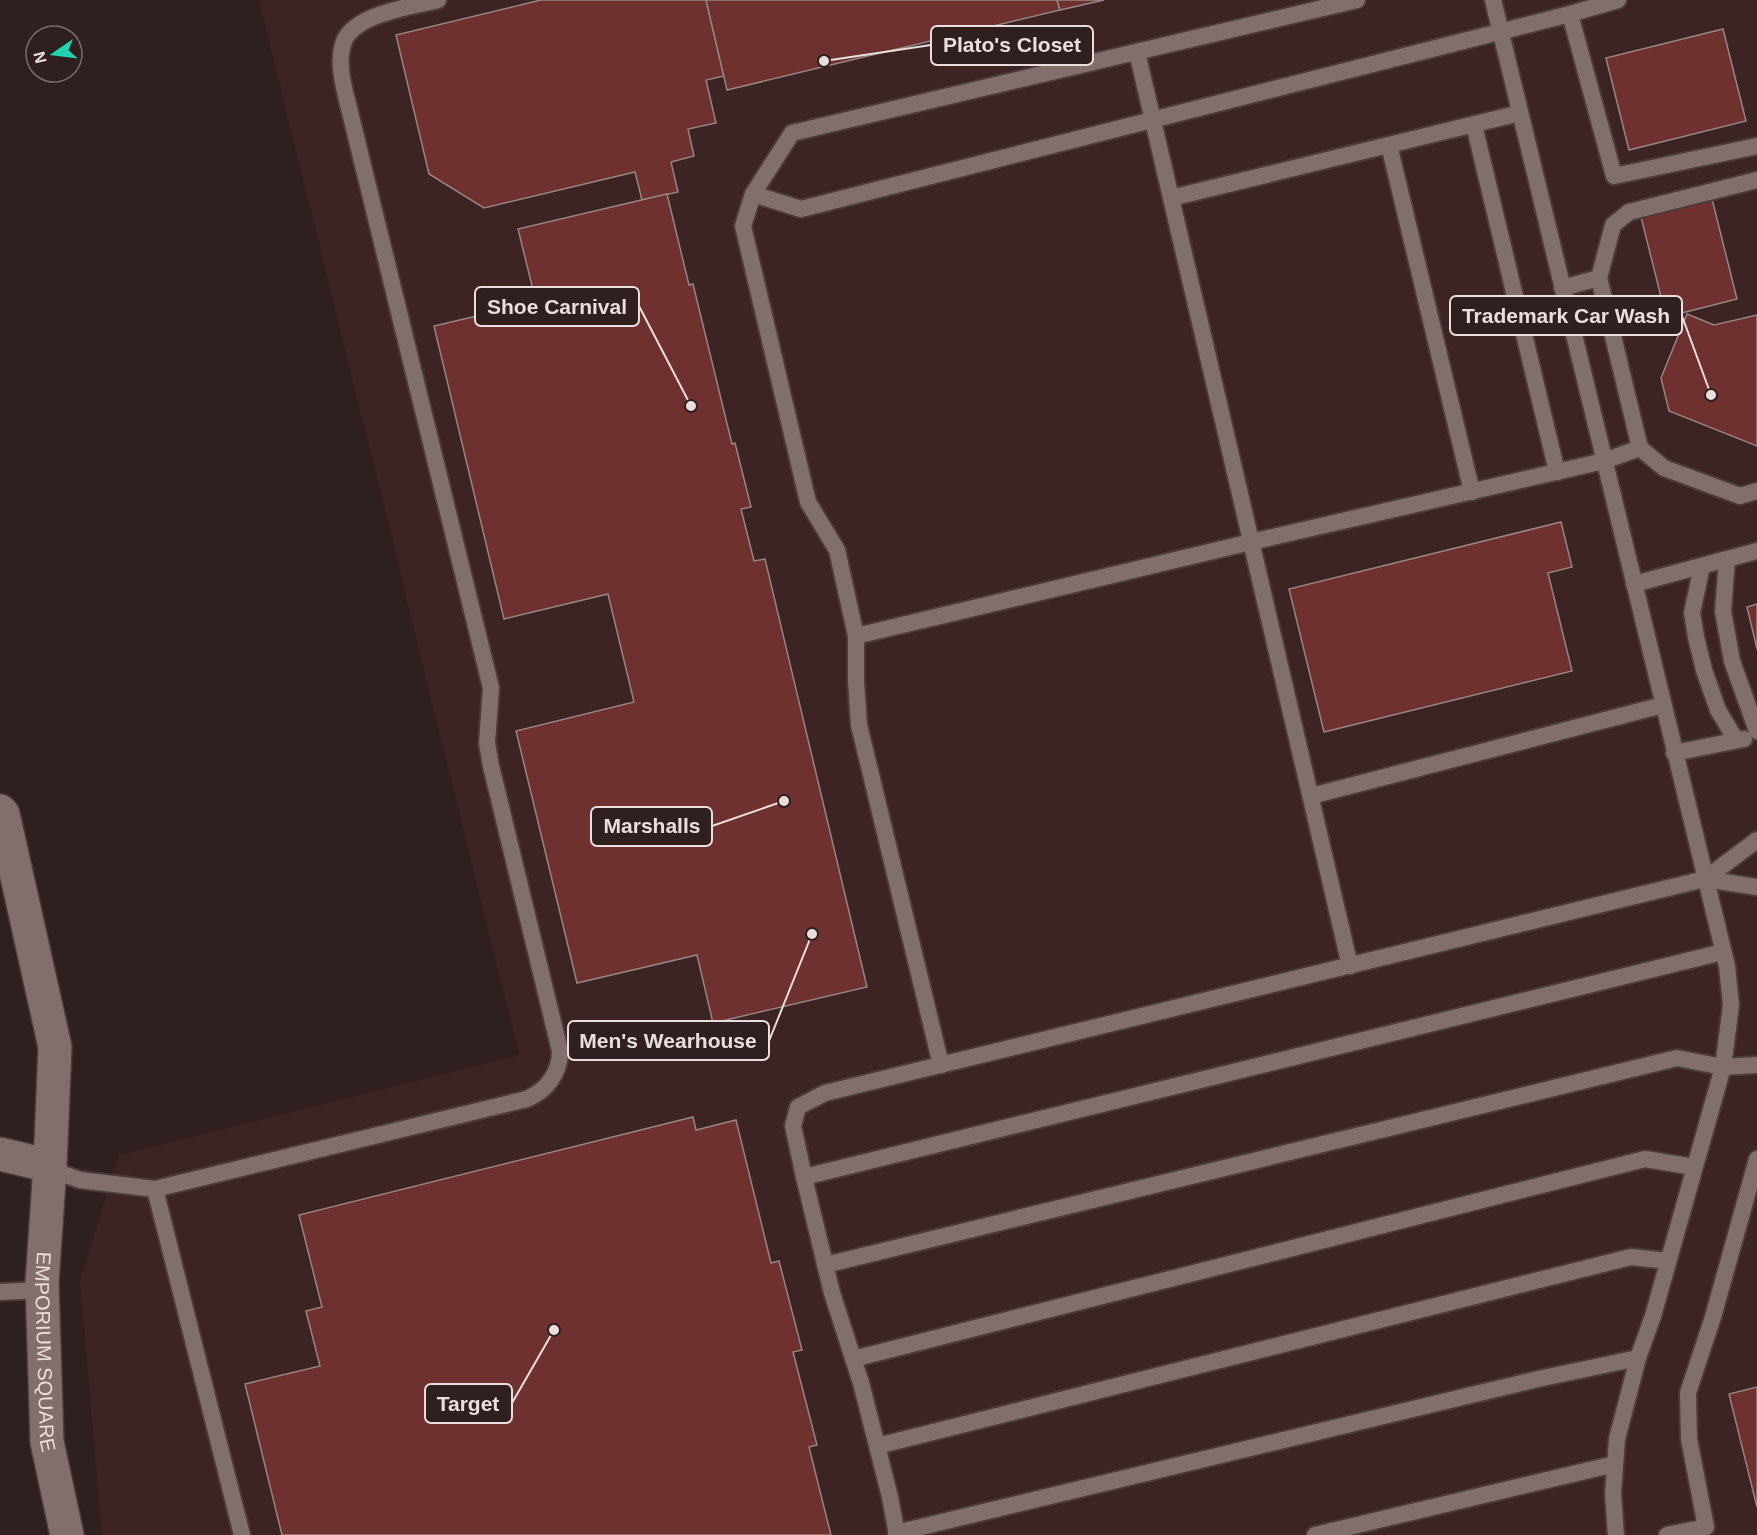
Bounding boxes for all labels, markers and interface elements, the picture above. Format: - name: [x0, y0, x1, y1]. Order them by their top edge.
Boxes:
- north arrow: [24, 24, 84, 84]
- callout: Plato's Closet: [931, 26, 1093, 65]
- text: Plato's Closet: [943, 33, 1081, 56]
- text: N: [30, 50, 50, 65]
- callout: Shoe Carnival: [475, 287, 639, 326]
- text: Shoe Carnival: [487, 295, 627, 318]
- callout: Trademark Car Wash: [1450, 296, 1682, 335]
- text: Trademark Car Wash: [1462, 304, 1670, 327]
- callout: Marshalls: [591, 807, 712, 846]
- text: Marshalls: [604, 814, 700, 837]
- callout: Men's Wearhouse: [568, 1021, 769, 1060]
- text: Men's Wearhouse: [579, 1029, 757, 1052]
- street label: EMPORIUM SQUARE: [31, 1251, 60, 1454]
- callout: Target: [425, 1384, 512, 1423]
- text: Target: [437, 1392, 499, 1415]

